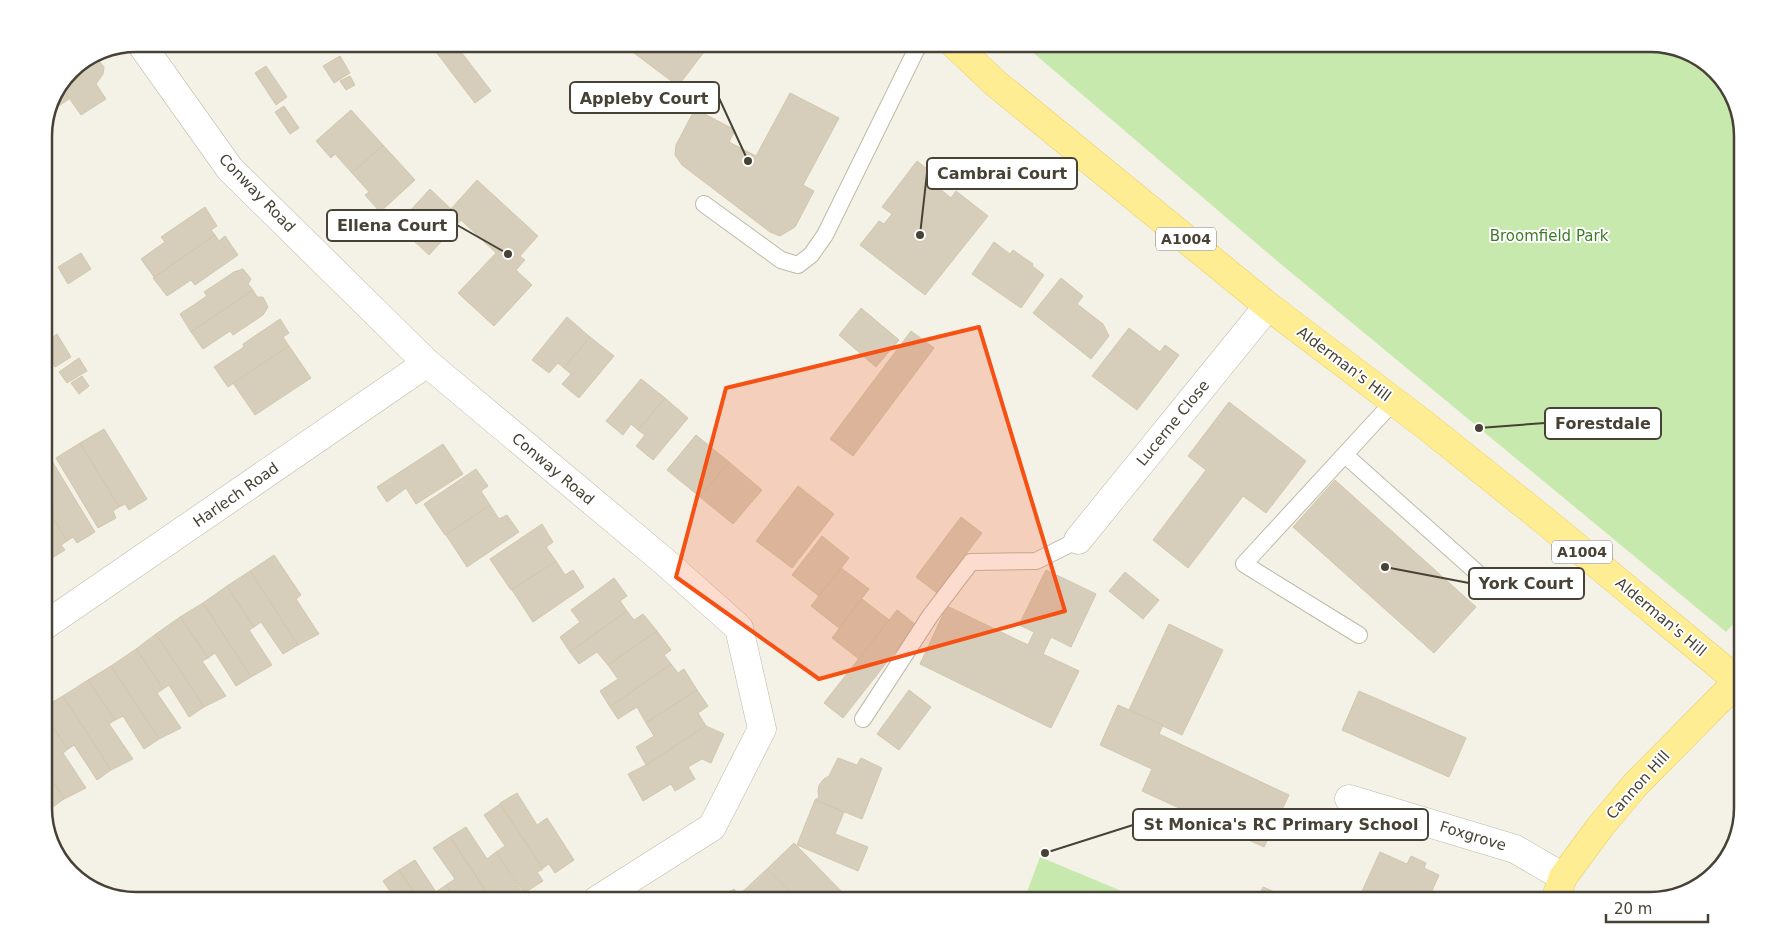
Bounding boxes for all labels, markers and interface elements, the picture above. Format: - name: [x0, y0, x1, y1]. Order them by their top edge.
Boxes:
- callout: Appleby Court: [570, 82, 719, 113]
- text: Appleby Court: [580, 89, 709, 108]
- street label: Conway Road: [215, 150, 299, 236]
- callout: Cambrai Court: [927, 158, 1077, 189]
- text: Cambrai Court: [937, 164, 1067, 183]
- callout: Ellena Court: [327, 210, 457, 241]
- text: Ellena Court: [337, 216, 447, 235]
- park label: Broomfield Park: [1490, 227, 1609, 245]
- road number: A1004: [1156, 228, 1216, 250]
- street label: Alderman's Hill: [1294, 323, 1394, 405]
- street label: Lucerne Close: [1133, 376, 1213, 470]
- callout: Forestdale: [1545, 408, 1661, 439]
- text: Forestdale: [1555, 414, 1651, 433]
- street label: Conway Road: [508, 429, 598, 509]
- street label: Harlech Road: [190, 459, 282, 531]
- road number: A1004: [1552, 540, 1612, 564]
- callout: York Court: [1469, 568, 1584, 599]
- text: York Court: [1478, 574, 1574, 593]
- street label: Alderman's Hill: [1612, 574, 1710, 660]
- street label: Cannon Hill: [1603, 747, 1673, 823]
- callout: St Monica's RC Primary School: [1133, 809, 1428, 840]
- text: St Monica's RC Primary School: [1144, 815, 1418, 834]
- street label: Foxgrove: [1438, 817, 1508, 855]
- scale bar: [1606, 892, 1708, 924]
- text: 20 m: [1614, 900, 1652, 918]

